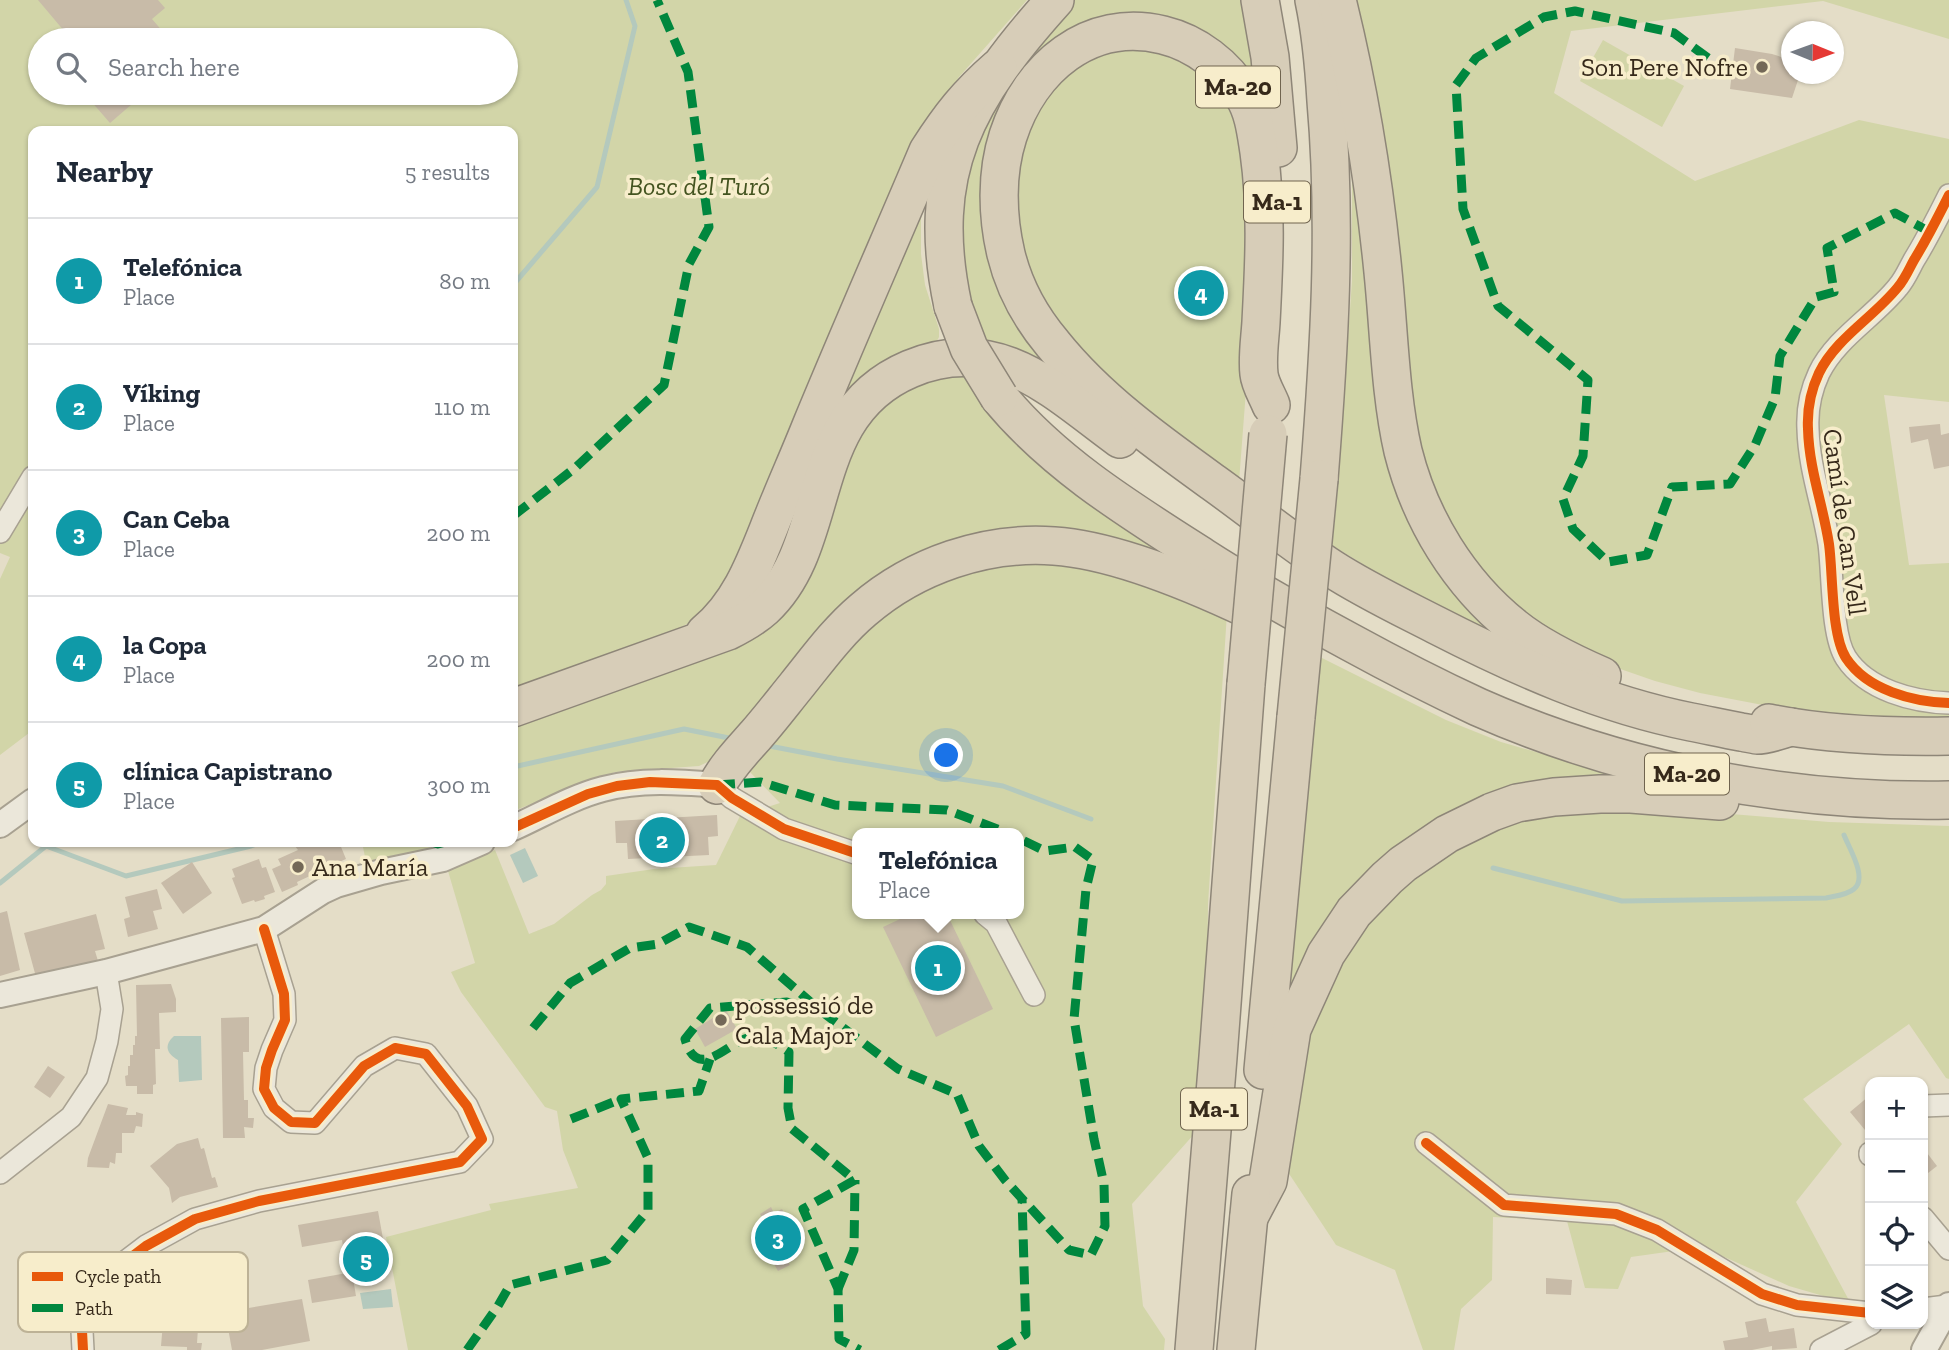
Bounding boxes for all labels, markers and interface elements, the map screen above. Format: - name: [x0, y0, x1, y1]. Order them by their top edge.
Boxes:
- north arrow: [1781, 21, 1844, 84]
- search box: [28, 28, 518, 105]
- icon: search: [52, 48, 90, 86]
- text: Search here: [108, 51, 240, 83]
- place label: Son Pere Nofre: [1581, 51, 1748, 83]
- marker: Son Pere Nofre: [1754, 59, 1770, 75]
- road number: Ma-20: [1196, 66, 1280, 108]
- text: Nearby: [56, 154, 153, 190]
- text: 5 results: [405, 158, 490, 186]
- park label: Bosc del Turó: [628, 170, 770, 202]
- road number: Ma-1: [1244, 182, 1310, 222]
- text: Telefónica: [123, 251, 242, 283]
- text: 1: [74, 267, 84, 295]
- text: 80 m: [439, 267, 490, 295]
- pin: 4: [1178, 267, 1224, 319]
- text: Place: [123, 283, 175, 311]
- text: Víking: [123, 377, 200, 409]
- text: 2: [73, 393, 85, 421]
- text: 110 m: [434, 393, 490, 421]
- text: Place: [123, 409, 175, 437]
- street label: Camí de Can Vell: [1816, 427, 1874, 617]
- text: Can Ceba: [123, 503, 230, 535]
- text: 3: [73, 519, 85, 547]
- text: 200 m: [427, 519, 490, 547]
- text: Place: [123, 535, 175, 563]
- text: la Copa: [123, 629, 207, 661]
- text: 4: [72, 645, 86, 673]
- text: 200 m: [427, 645, 490, 673]
- text: Place: [123, 661, 175, 689]
- your location: [929, 738, 963, 772]
- road number: Ma-20: [1645, 754, 1729, 794]
- text: clínica Capistrano: [123, 755, 332, 787]
- text: 5: [73, 771, 85, 799]
- text: 300 m: [427, 771, 490, 799]
- text: Place: [123, 787, 175, 815]
- pin: 2: [639, 814, 685, 866]
- popup: [852, 828, 1024, 919]
- text: Telefónica: [878, 844, 998, 876]
- place label: Ana María: [312, 851, 429, 883]
- marker: Ana María: [290, 859, 306, 875]
- text: Place: [878, 876, 930, 904]
- pin: 1: [915, 942, 961, 994]
- place label: possessió de Cala Major: [735, 989, 873, 1051]
- marker: possessió de Cala Major: [713, 1012, 729, 1028]
- map controls: [1865, 1077, 1928, 1329]
- button: +: [1865, 1077, 1928, 1140]
- road number: Ma-1: [1181, 1088, 1247, 1129]
- button: −: [1865, 1140, 1928, 1203]
- button: locate: [1865, 1203, 1928, 1266]
- pin: 3: [755, 1212, 801, 1264]
- pin: 5: [343, 1233, 389, 1285]
- legend: [18, 1252, 248, 1332]
- text: Cycle path: [75, 1265, 161, 1288]
- button: layers: [1865, 1266, 1928, 1329]
- text: Path: [75, 1297, 113, 1320]

